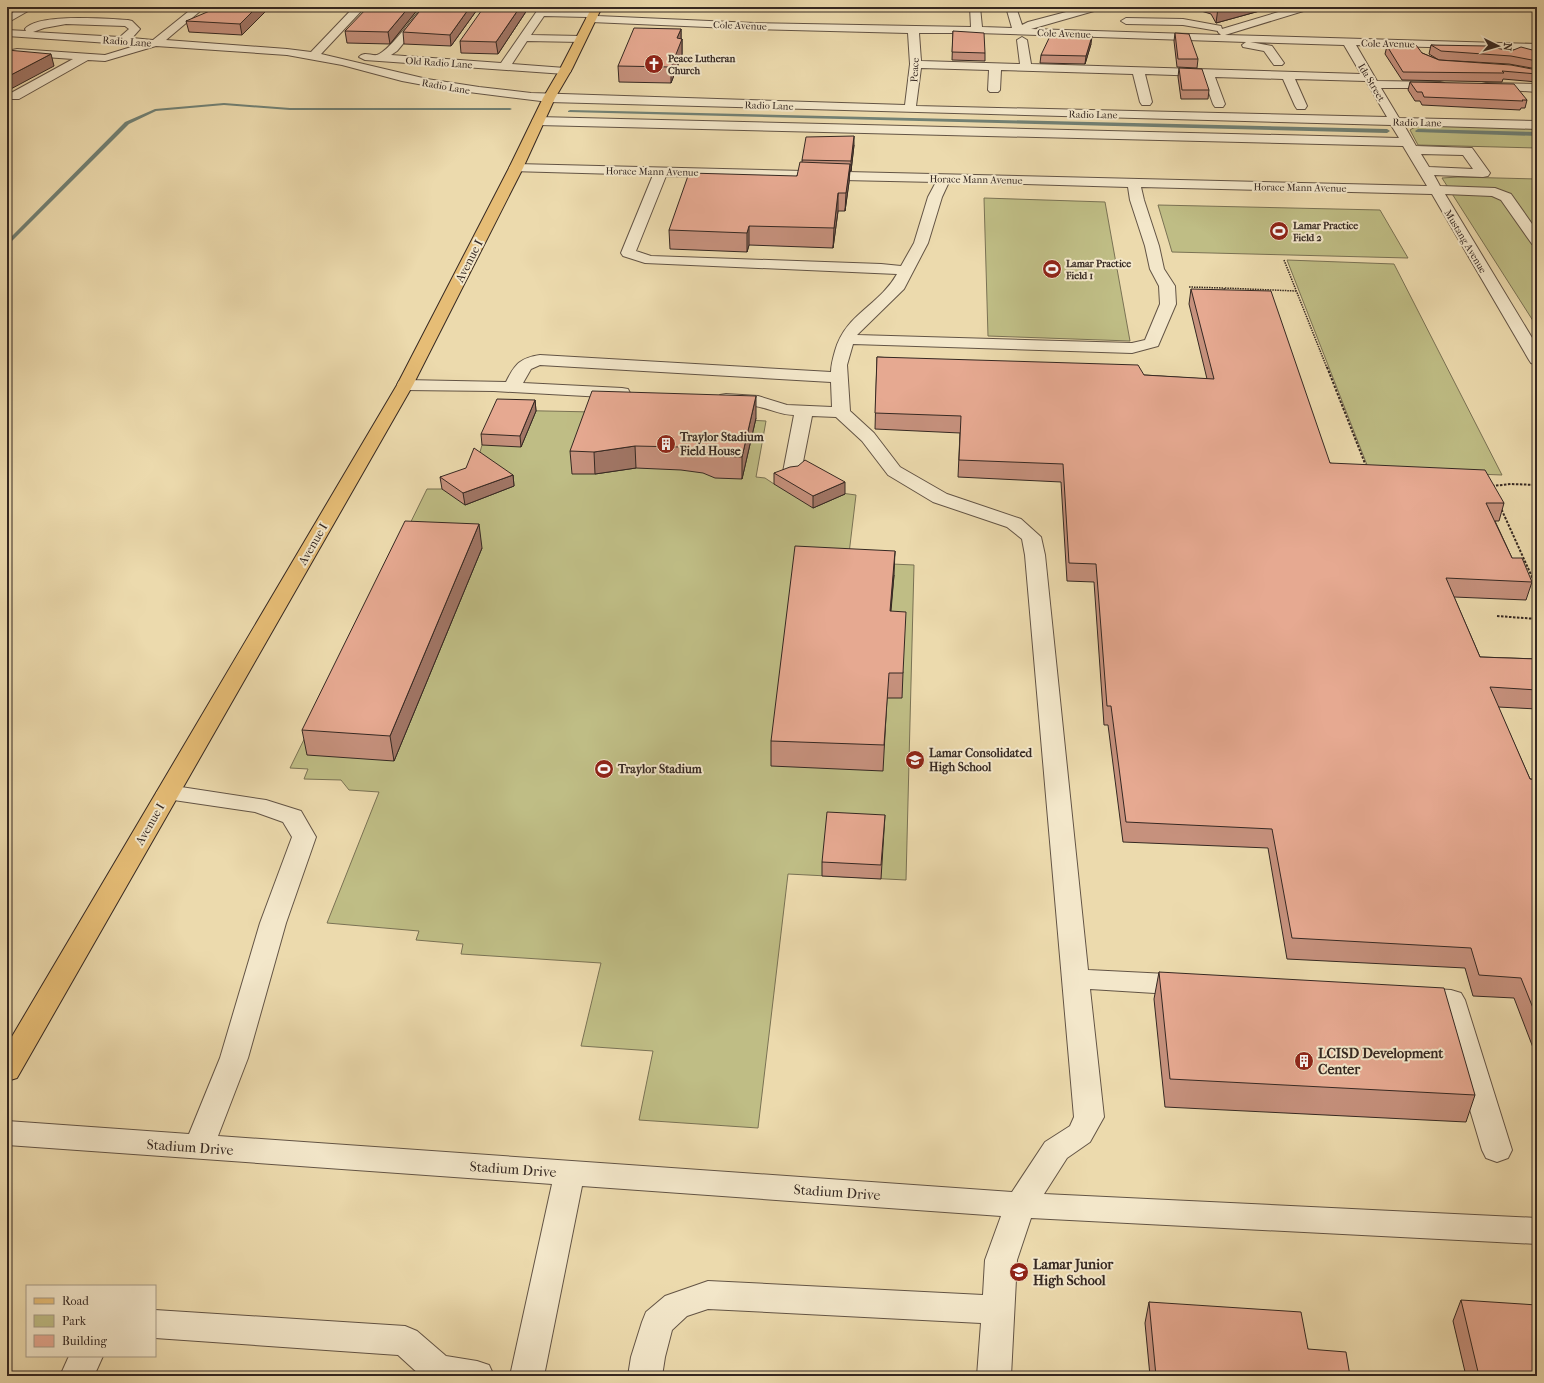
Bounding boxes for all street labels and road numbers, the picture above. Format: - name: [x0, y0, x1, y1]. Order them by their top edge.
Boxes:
- street label: Cole Avenue: [713, 19, 767, 33]
- street label: Cole Avenue: [1037, 27, 1091, 41]
- street label: Radio Lane: [102, 34, 152, 50]
- street label: Cole Avenue: [1361, 38, 1415, 50]
- street label: Old Radio Lane: [405, 55, 473, 71]
- street label: Peace: [908, 57, 922, 83]
- street label: Ida Street: [1355, 61, 1387, 104]
- street label: Radio Lane: [421, 77, 471, 97]
- street label: Radio Lane: [744, 99, 794, 113]
- street label: Radio Lane: [1068, 109, 1118, 121]
- street label: Radio Lane: [1392, 117, 1442, 129]
- street label: Horace Mann Avenue: [605, 165, 699, 179]
- street label: Horace Mann Avenue: [929, 173, 1023, 187]
- street label: Horace Mann Avenue: [1253, 181, 1347, 195]
- street label: Mustang Avenue: [1441, 207, 1489, 276]
- street label: Avenue I: [452, 237, 486, 286]
- street label: Avenue I: [295, 520, 331, 568]
- street label: Avenue I: [132, 800, 168, 848]
- street label: Stadium Drive: [146, 1136, 234, 1159]
- street label: Stadium Drive: [469, 1158, 557, 1181]
- street label: Stadium Drive: [793, 1181, 881, 1204]

